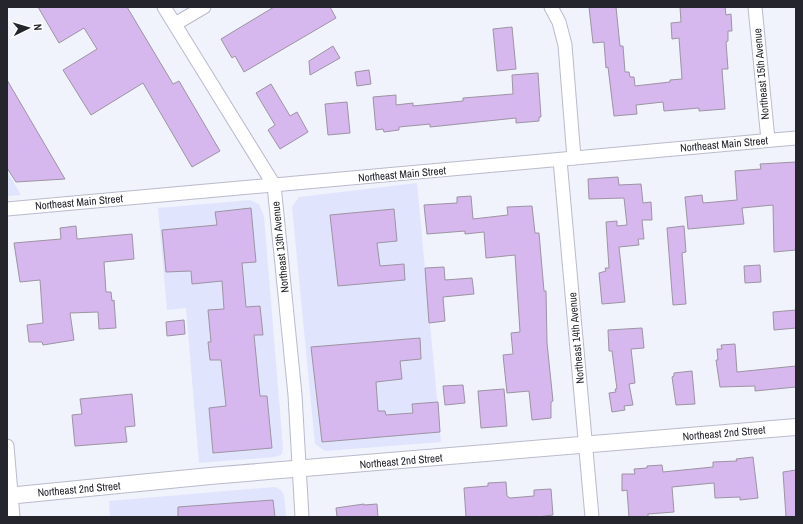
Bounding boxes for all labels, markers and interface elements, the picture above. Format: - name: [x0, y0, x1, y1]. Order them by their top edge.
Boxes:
- north arrow: [8, 8, 48, 48]
- text: N: [31, 23, 45, 31]
- street label: Northeast 15th Avenue: [750, 28, 772, 120]
- street label: Northeast Main Street: [679, 133, 769, 155]
- street label: Northeast Main Street: [357, 163, 447, 185]
- street label: Northeast Main Street: [34, 191, 124, 213]
- street label: Northeast 13th Avenue: [268, 201, 292, 293]
- street label: Northeast 14th Avenue: [565, 292, 587, 384]
- street label: Northeast 2nd Street: [682, 422, 767, 444]
- street label: Northeast 2nd Street: [359, 450, 444, 472]
- street label: Northeast 2nd Street: [37, 478, 122, 500]

